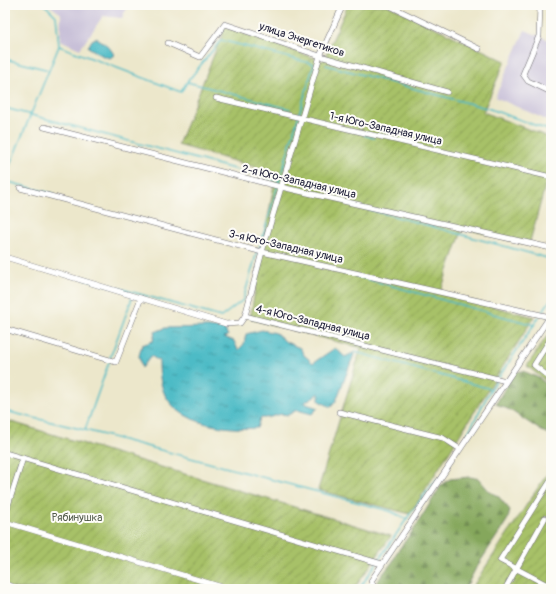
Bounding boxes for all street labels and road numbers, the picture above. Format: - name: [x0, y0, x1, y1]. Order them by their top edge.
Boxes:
- street label: улица Энергетиков: [257, 19, 346, 59]
- street label: 1-я Юго-Западная улица: [328, 109, 443, 148]
- street label: 2-я Юго-Западная улица: [241, 162, 357, 201]
- street label: 3-я Юго-Западная улица: [228, 227, 344, 266]
- street label: 4-я Юго-Западная улица: [255, 302, 371, 343]

